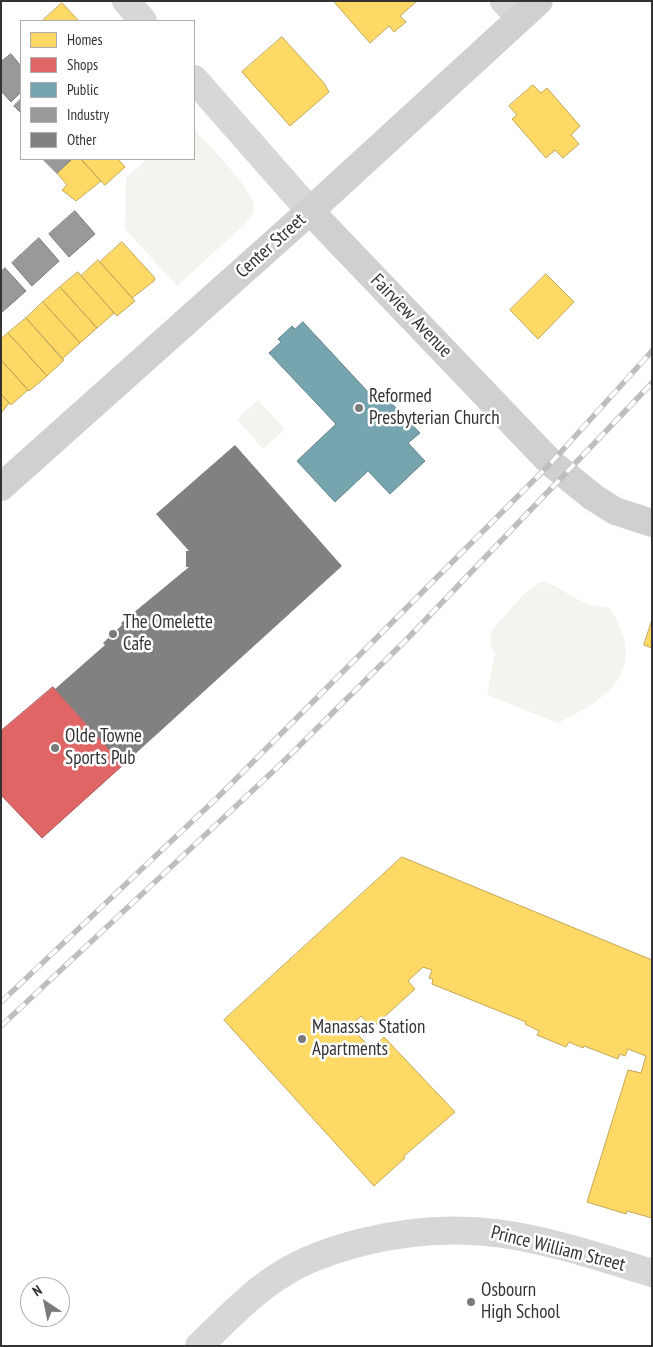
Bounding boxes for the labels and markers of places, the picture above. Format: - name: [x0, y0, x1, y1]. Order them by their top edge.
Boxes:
- place label: Reformed Presbyterian Church: [369, 386, 500, 430]
- marker: Reformed Presbyterian Church: [353, 402, 365, 414]
- place label: The Omelette Cafe: [123, 612, 213, 656]
- marker: The Omelette Cafe: [107, 628, 119, 640]
- place label: Olde Towne Sports Pub: [65, 726, 142, 770]
- marker: Olde Towne Sports Pub: [49, 742, 61, 754]
- place label: Manassas Station Apartments: [312, 1017, 425, 1061]
- marker: Manassas Station Apartments: [296, 1033, 308, 1045]
- place label: Osbourn High School: [481, 1280, 560, 1324]
- marker: Osbourn High School: [465, 1296, 477, 1308]

